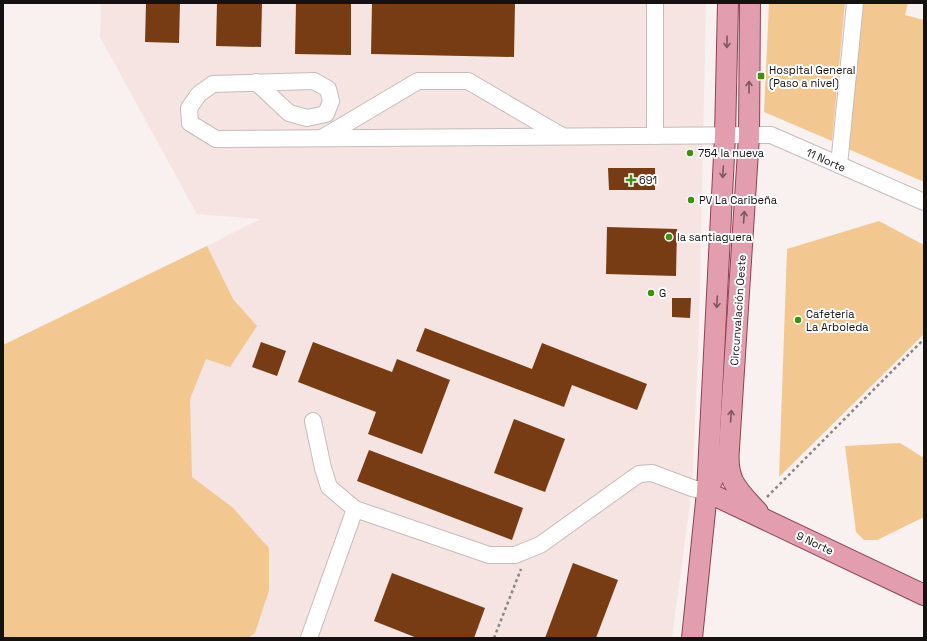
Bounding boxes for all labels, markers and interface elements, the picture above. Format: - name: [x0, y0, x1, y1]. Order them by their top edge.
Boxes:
- one-way arrow: [723, 35, 731, 48]
- place label: Hospital General (Paso a nivel): [769, 63, 855, 90]
- marker: Hospital General (Paso a nivel): [756, 71, 766, 81]
- one-way arrow: [745, 81, 753, 94]
- street label: 11 Norte: [804, 145, 848, 175]
- place label: 754 la nueva: [698, 146, 765, 160]
- marker: 754 la nueva: [685, 148, 695, 158]
- one-way arrow: [720, 165, 727, 178]
- place label: 691: [639, 173, 657, 187]
- marker: 691: [626, 175, 636, 185]
- place label: PV La Caribeña: [699, 193, 778, 207]
- marker: PV La Caribeña: [686, 195, 696, 205]
- one-way arrow: [740, 211, 747, 224]
- place label: la santiaguera: [677, 230, 753, 244]
- marker: la santiaguera: [664, 232, 674, 242]
- street label: Circunvalación Oeste: [727, 254, 749, 366]
- place label: G: [659, 286, 666, 300]
- marker: G: [646, 288, 656, 298]
- one-way arrow: [713, 295, 720, 308]
- place label: Cafeteria La Arboleda: [806, 307, 869, 334]
- marker: Cafeteria La Arboleda: [793, 315, 803, 325]
- one-way arrow: [727, 410, 734, 423]
- street label: 9 Norte: [794, 528, 836, 558]

